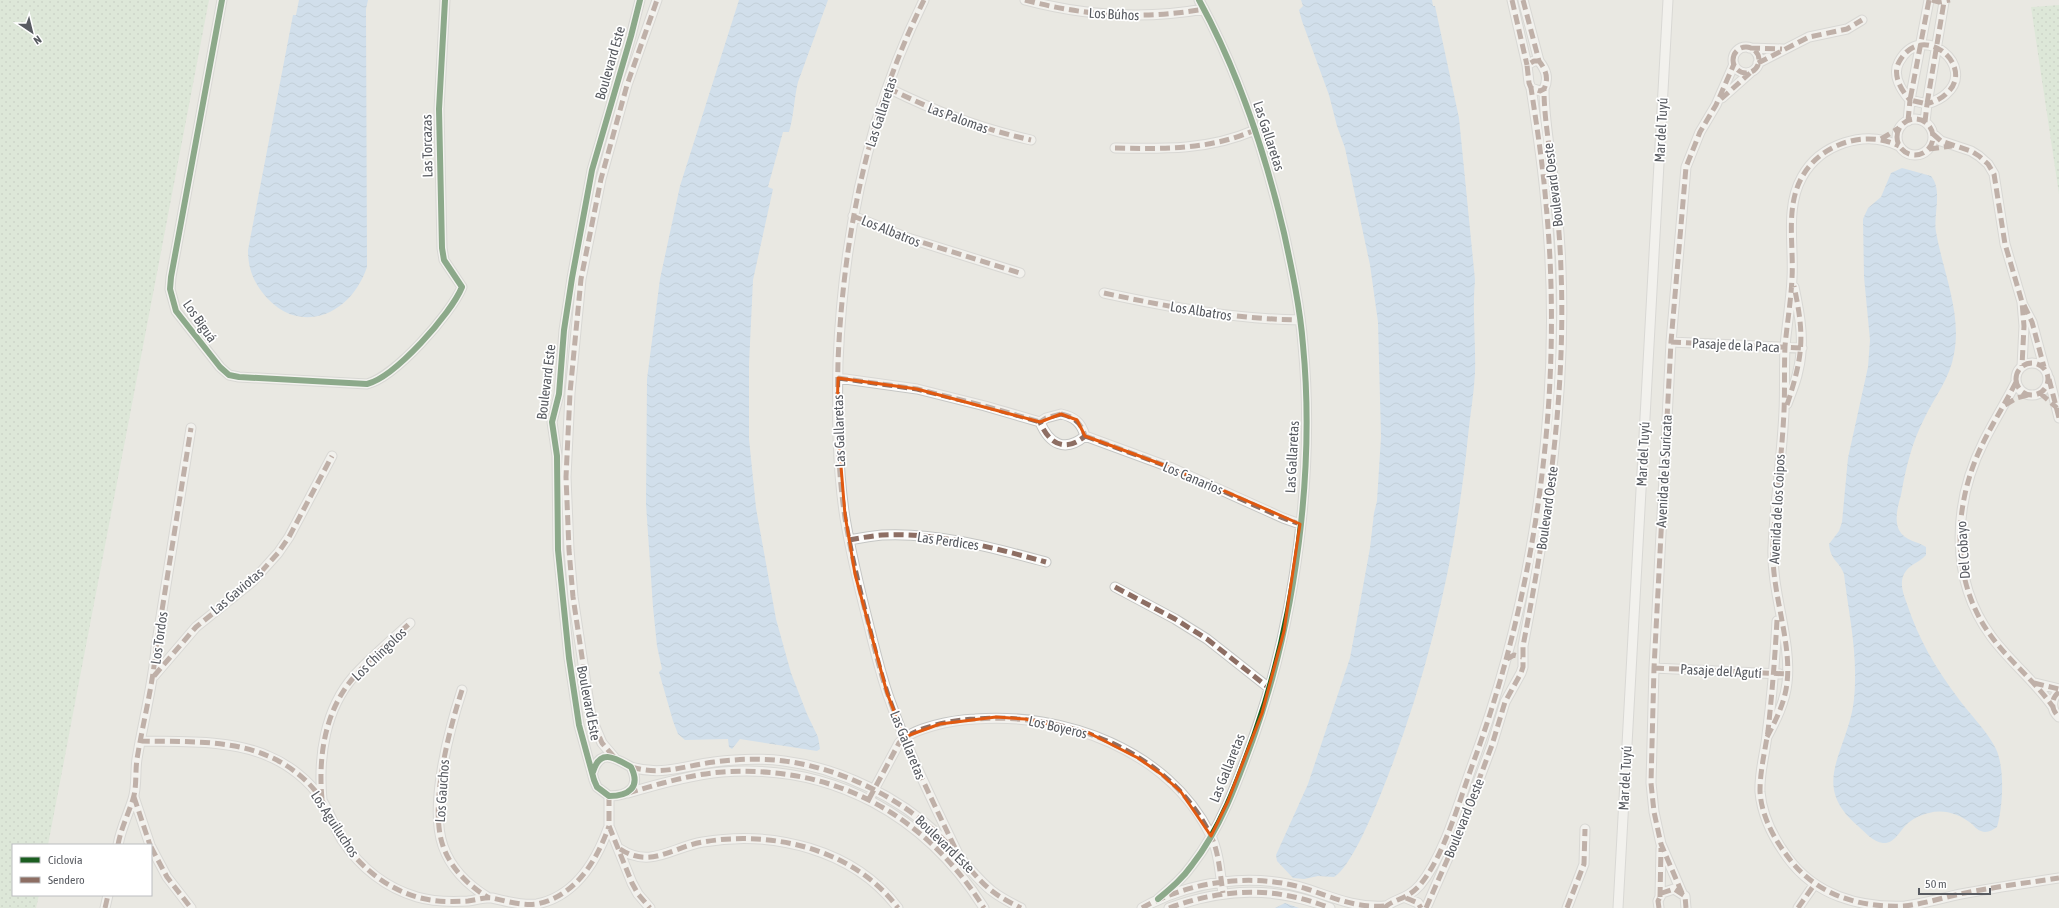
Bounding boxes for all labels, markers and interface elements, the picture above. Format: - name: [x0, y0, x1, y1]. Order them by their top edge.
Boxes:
- street label: Los Búhos: [1088, 5, 1140, 23]
- north arrow: [12, 12, 52, 52]
- street label: Boulevard Este: [592, 24, 628, 102]
- text: N: [32, 33, 44, 47]
- street label: Las Gallaretas: [862, 75, 900, 149]
- street label: Mar del Tuyú: [1651, 97, 1671, 163]
- street label: Las Gallaretas: [1250, 99, 1288, 173]
- street label: Las Palomas: [925, 100, 991, 136]
- street label: Las Torcazas: [418, 114, 436, 178]
- street label: Boulevard Oeste: [1540, 142, 1566, 228]
- street label: Los Albatros: [859, 212, 923, 250]
- street label: Los Biguá: [180, 297, 220, 345]
- street label: Los Albatros: [1169, 298, 1233, 324]
- street label: Pasaje de la Paca: [1692, 335, 1780, 355]
- street label: Boulevard Este: [533, 343, 559, 421]
- street label: Las Gallaretas: [830, 394, 848, 468]
- street label: Avenida de la Suricata: [1653, 414, 1675, 528]
- street label: Las Gallaretas: [1282, 420, 1302, 494]
- street label: Mar del Tuyú: [1633, 421, 1653, 487]
- street label: Avenida de los Coipos: [1766, 454, 1788, 564]
- street label: Los Canarios: [1160, 458, 1226, 498]
- street label: Boulevard Oeste: [1533, 465, 1561, 551]
- street label: Del Cobayo: [1953, 520, 1973, 580]
- street label: Las Perdices: [916, 529, 980, 553]
- street label: Las Gaviotas: [207, 564, 267, 618]
- street label: Los Tordos: [147, 611, 171, 665]
- street label: Los Chingolos: [348, 624, 410, 684]
- street label: Pasaje del Agutí: [1680, 661, 1762, 681]
- street label: Boulevard Este: [574, 664, 604, 742]
- street label: Las Gallaretas: [887, 708, 929, 782]
- street label: Los Boyeros: [1027, 713, 1089, 742]
- street label: Las Gallaretas: [1206, 731, 1248, 805]
- street label: Mar del Tuyú: [1615, 745, 1635, 811]
- street label: Los Gauchos: [432, 759, 452, 823]
- street label: Boulevard Oeste: [1441, 776, 1487, 860]
- street label: Los Aguiluchos: [308, 788, 362, 860]
- street label: Boulevard Este: [912, 812, 978, 876]
- legend: [12, 844, 152, 896]
- text: Ciclovía: [48, 853, 82, 867]
- scale bar: [1919, 870, 1990, 896]
- text: Sendero: [48, 873, 85, 887]
- text: 50 m: [1925, 877, 1947, 891]

